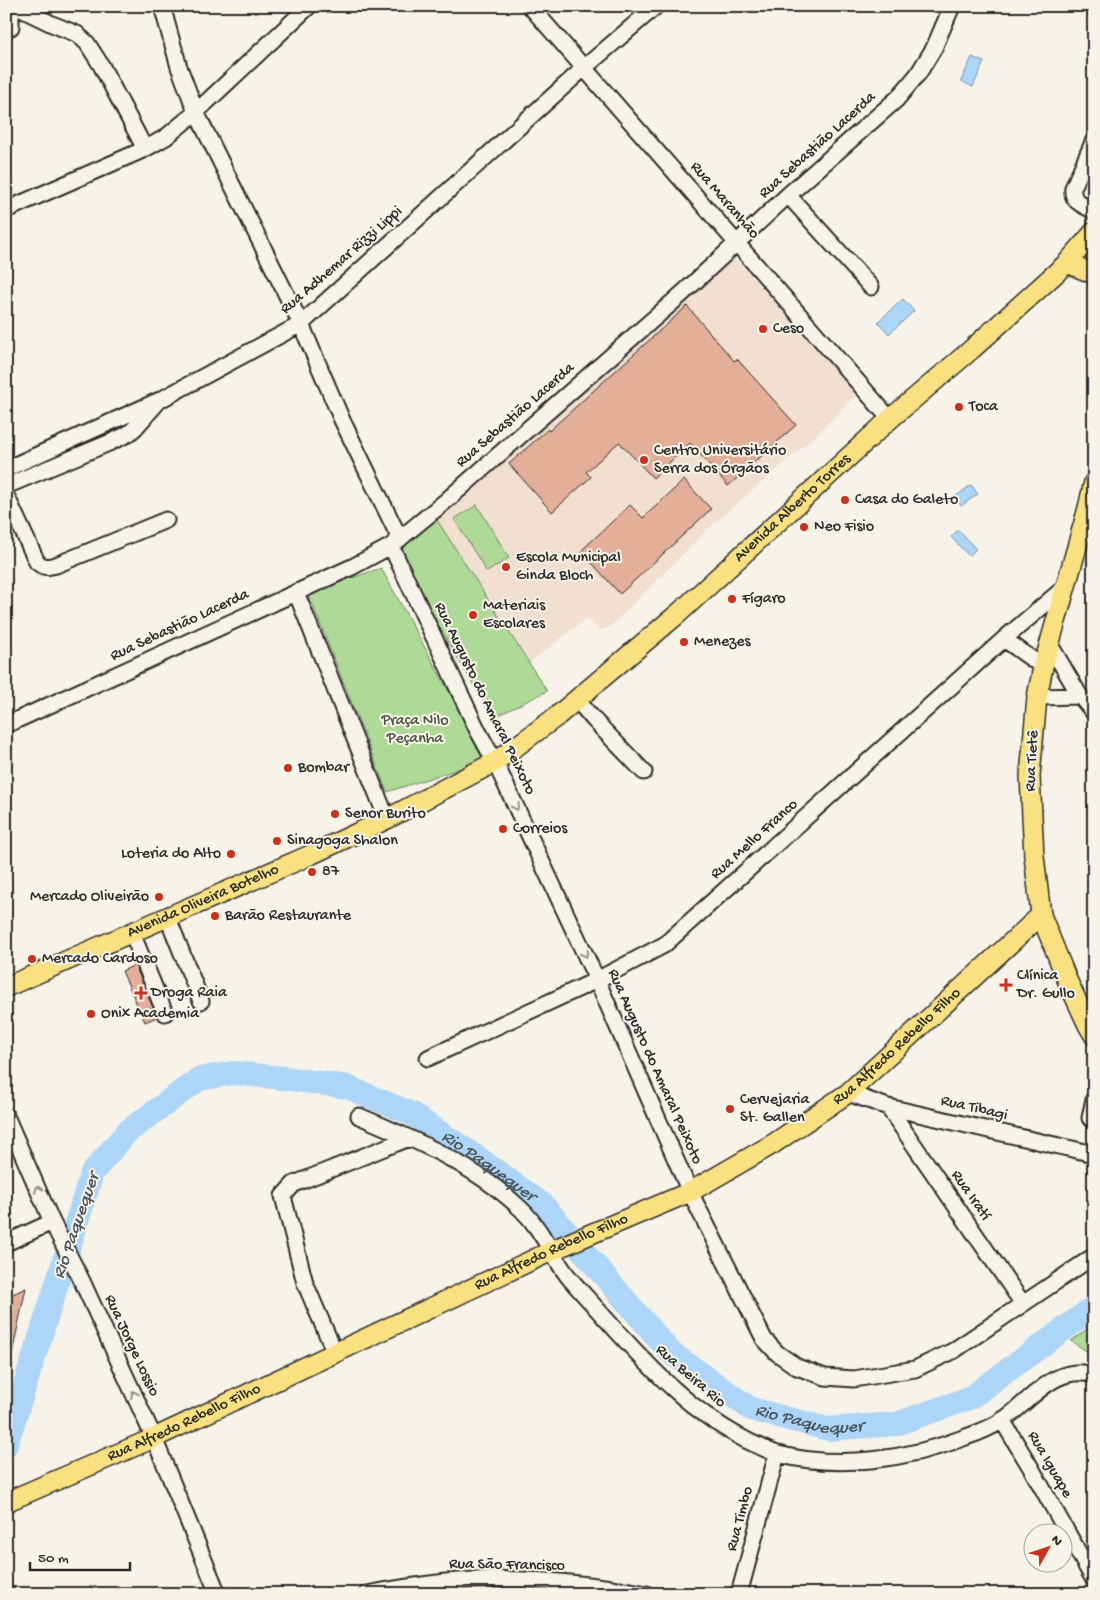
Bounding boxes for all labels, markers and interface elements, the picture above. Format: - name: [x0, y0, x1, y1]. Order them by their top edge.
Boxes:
- street label: Rua Sebastião Lacerda: [756, 88, 881, 204]
- street label: Rua Maranhão: [685, 158, 763, 244]
- street label: Rua Adhemar Rizzi Lippi: [277, 203, 407, 319]
- place label: Ceso: [773, 320, 804, 339]
- marker: Ceso: [757, 323, 769, 335]
- street label: Rua Sebastião Lacerda: [453, 359, 580, 473]
- place label: Toca: [968, 398, 999, 417]
- marker: Toca: [953, 401, 965, 413]
- place label: Centro Universitário Serra dos Órgãos: [654, 442, 786, 479]
- street label: Avenida Alberto Torres: [730, 449, 856, 567]
- marker: Centro Universitário Serra dos Órgãos: [638, 454, 650, 466]
- place label: Casa do Galeto: [855, 491, 958, 510]
- marker: Casa do Galeto: [839, 494, 851, 506]
- place label: Neo Fisio: [814, 518, 874, 537]
- marker: Neo Fisio: [798, 521, 810, 533]
- place label: Escola Municipal Ginda Bloch: [516, 549, 621, 586]
- marker: Escola Municipal Ginda Bloch: [500, 561, 512, 573]
- street label: Rua Sebastião Lacerda: [108, 585, 253, 666]
- place label: Fígaro: [741, 590, 786, 609]
- marker: Fígaro: [726, 593, 738, 605]
- place label: Materiais Escolares: [483, 597, 546, 634]
- street label: Rua Augusto do Amaral Peixoto: [429, 600, 539, 798]
- marker: Materiais Escolares: [467, 609, 479, 621]
- place label: Menezes: [694, 633, 752, 652]
- marker: Menezes: [678, 636, 690, 648]
- park label: Praça Nilo Peçanha: [380, 712, 449, 749]
- street label: Rua Tietê: [1022, 729, 1044, 792]
- place label: Bombar: [297, 759, 350, 778]
- marker: Bombar: [282, 762, 294, 774]
- street label: Rua Mello Franco: [707, 796, 803, 884]
- one-way arrow: [510, 802, 520, 811]
- place label: Senor Burito: [345, 805, 426, 824]
- marker: Senor Burito: [329, 808, 341, 820]
- place label: Correios: [513, 820, 568, 839]
- marker: Correios: [497, 823, 509, 835]
- place label: Sinagoga Shalon: [287, 832, 398, 851]
- marker: Sinagoga Shalon: [271, 835, 283, 847]
- place label: Loteria do Alto: [121, 845, 221, 864]
- marker: Loteria do Alto: [225, 848, 237, 860]
- street label: Avenida Oliveira Botelho: [124, 860, 282, 943]
- place label: 87: [322, 863, 340, 882]
- marker: 87: [306, 866, 318, 878]
- place label: Mercado Oliveirão: [30, 888, 149, 907]
- marker: Mercado Oliveirão: [153, 891, 165, 903]
- place label: Barão Restaurante: [224, 907, 352, 926]
- marker: Barão Restaurante: [209, 910, 221, 922]
- one-way arrow: [579, 949, 589, 958]
- place label: Mercado Cardoso: [42, 950, 158, 969]
- marker: Mercado Cardoso: [26, 953, 38, 965]
- street label: Rua Augusto do Amaral Peixoto: [602, 966, 706, 1168]
- place label: Clínica Dr. Gullo: [1016, 967, 1075, 1004]
- marker: Clínica Dr. Gullo: [999, 978, 1013, 992]
- place label: Droga Raia: [150, 984, 228, 1003]
- street label: Rua Alfredo Rebello Filho: [829, 984, 965, 1110]
- marker: Droga Raia: [135, 987, 147, 999]
- place label: Onix Academia: [101, 1005, 200, 1024]
- marker: Onix Academia: [85, 1008, 97, 1020]
- place label: Cervejaria St. Gallen: [740, 1091, 811, 1128]
- street label: Rua Tibagi: [939, 1092, 1009, 1126]
- marker: Cervejaria St. Gallen: [724, 1103, 736, 1115]
- water label: Rio Paquequer: [437, 1126, 543, 1209]
- water label: Rio Paquequer: [49, 1167, 106, 1282]
- street label: Rua Iratí: [946, 1167, 994, 1225]
- one-way arrow: [34, 1185, 45, 1194]
- street label: Rua Alfredo Rebello Filho: [472, 1210, 631, 1295]
- street label: Rua Jorge Lossio: [99, 1292, 163, 1400]
- street label: Rua Beira Rio: [651, 1341, 729, 1413]
- street label: Rua Alfredo Rebello Filho: [105, 1380, 264, 1466]
- one-way arrow: [129, 1390, 140, 1399]
- water label: Rio Paquequer: [753, 1400, 868, 1439]
- street label: Rua Iguape: [1022, 1428, 1076, 1502]
- street label: Rua Timbo: [723, 1485, 759, 1553]
- north arrow: [1022, 1522, 1072, 1572]
- text: N: [1047, 1532, 1065, 1550]
- scale bar: [30, 1540, 130, 1572]
- text: 50 m: [38, 1550, 69, 1568]
- street label: Rua São Francisco: [449, 1555, 565, 1577]

